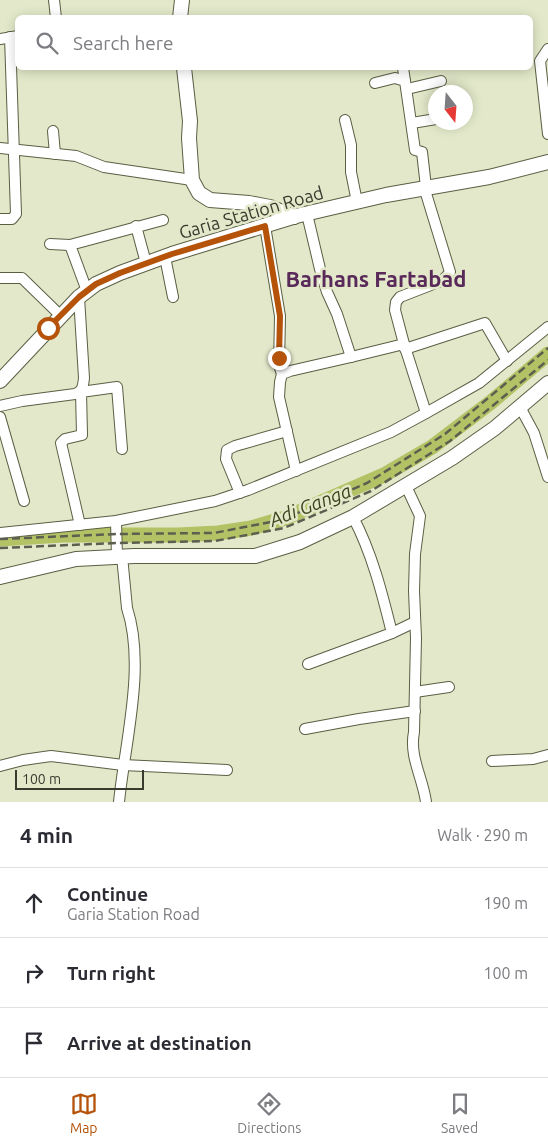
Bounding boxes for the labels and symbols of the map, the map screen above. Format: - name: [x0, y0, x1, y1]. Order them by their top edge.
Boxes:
- north arrow: [428, 85, 473, 130]
- street label: Garia Station Road: [176, 182, 326, 242]
- district label: Barhans Fartabad: [286, 266, 467, 291]
- route start: [37, 317, 60, 340]
- route end: [268, 347, 291, 370]
- water label: Adi Ganga: [265, 479, 354, 531]
- scale bar: [15, 767, 144, 790]

